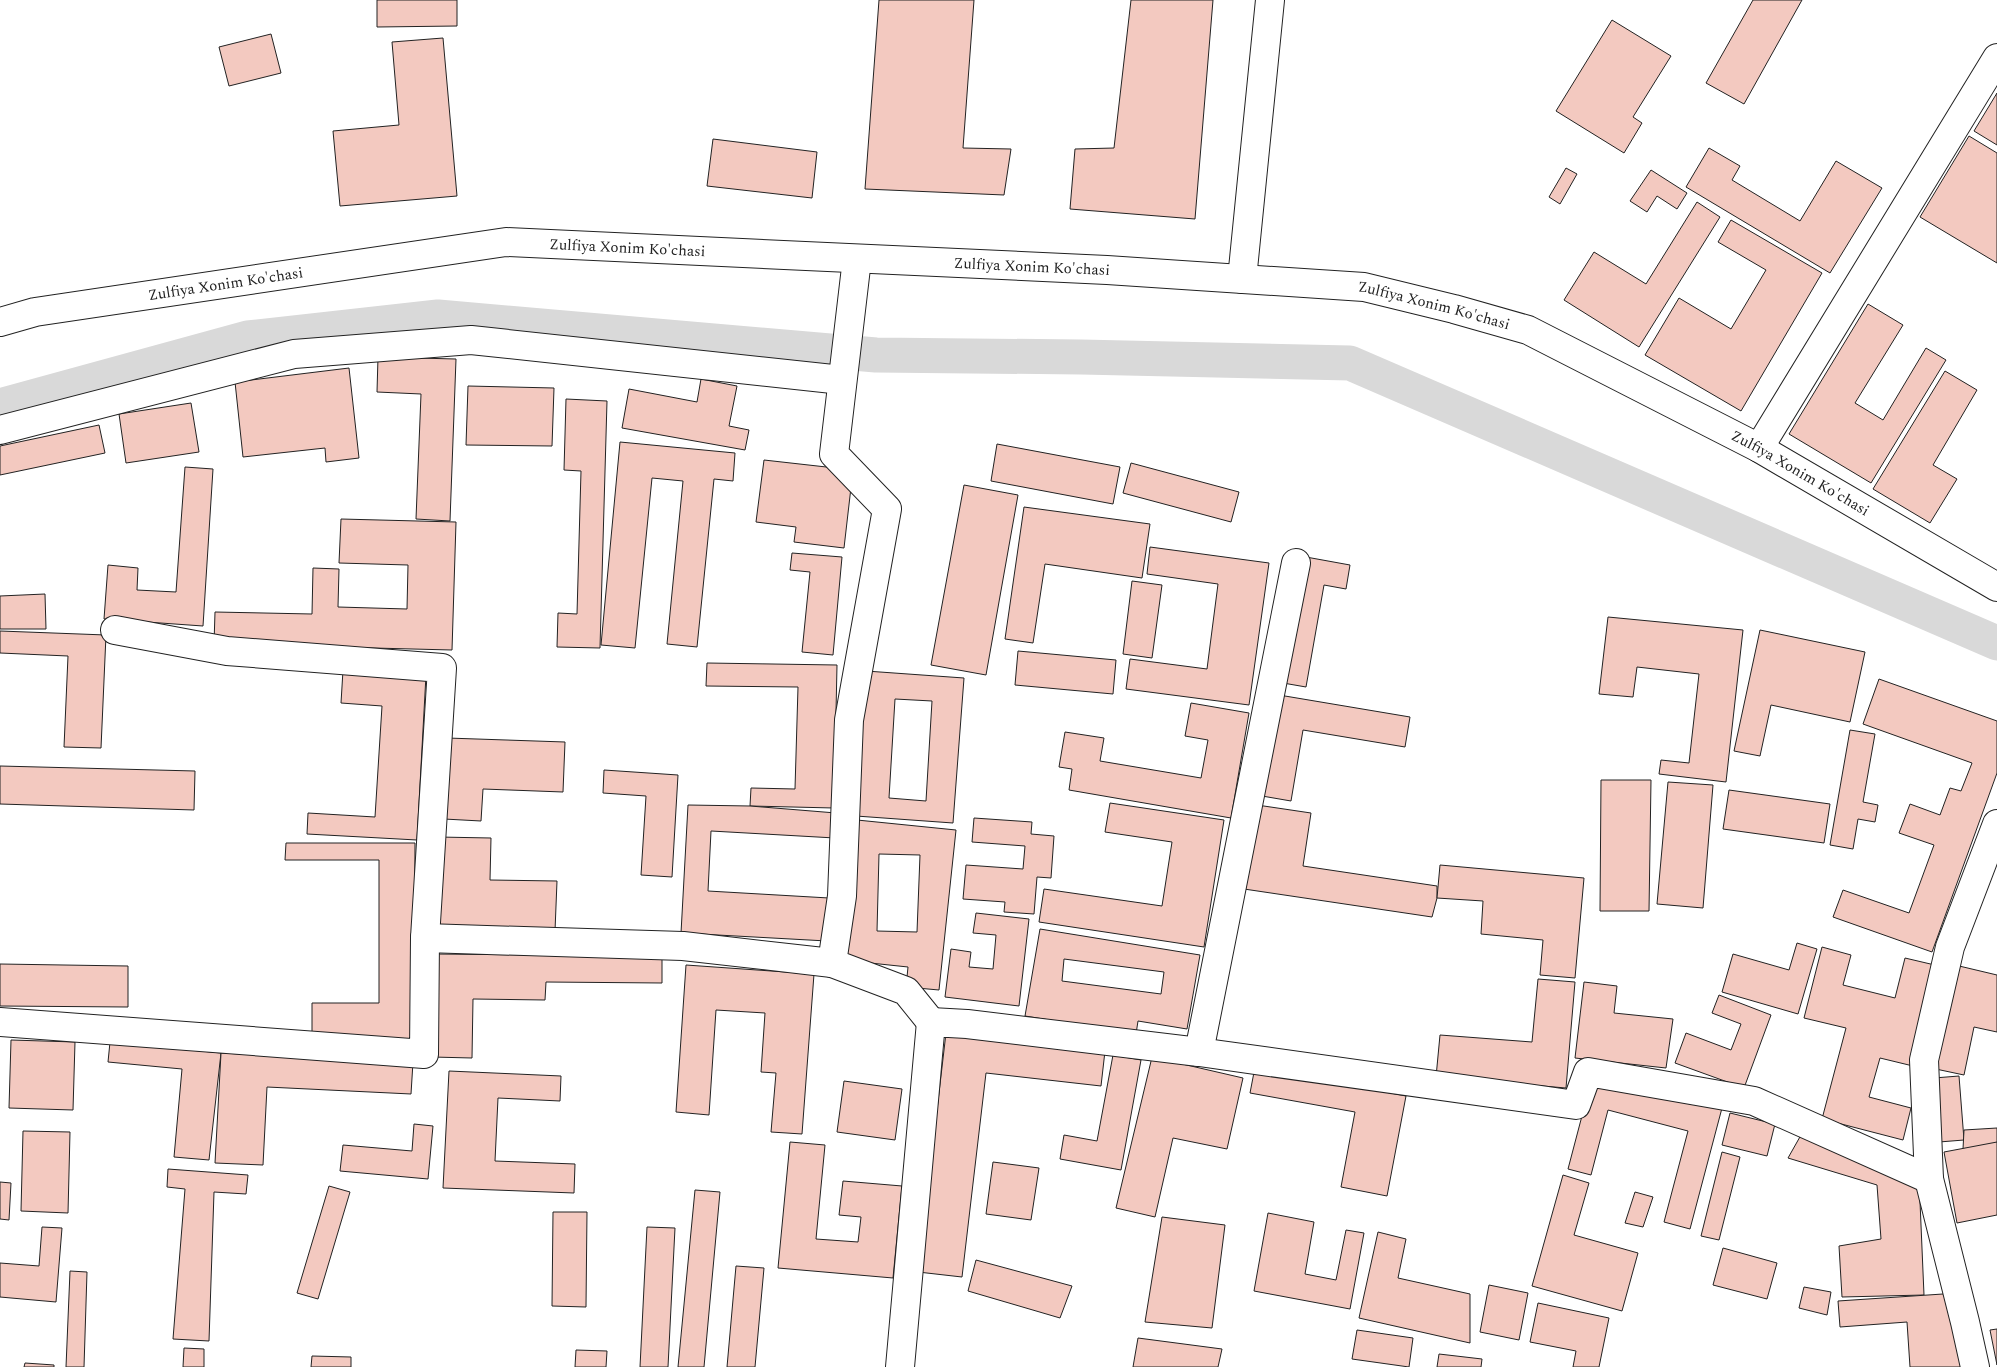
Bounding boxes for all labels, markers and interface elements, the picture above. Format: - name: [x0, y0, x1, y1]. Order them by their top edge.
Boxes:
- street label: Zulfiya Xonim Ko'chasi: [549, 233, 706, 263]
- street label: Zulfiya Xonim Ko'chasi: [953, 252, 1111, 282]
- street label: Zulfiya Xonim Ko'chasi: [147, 261, 305, 307]
- street label: Zulfiya Xonim Ko'chasi: [1357, 276, 1513, 336]
- street label: Zulfiya Xonim Ko'chasi: [1727, 425, 1874, 522]

